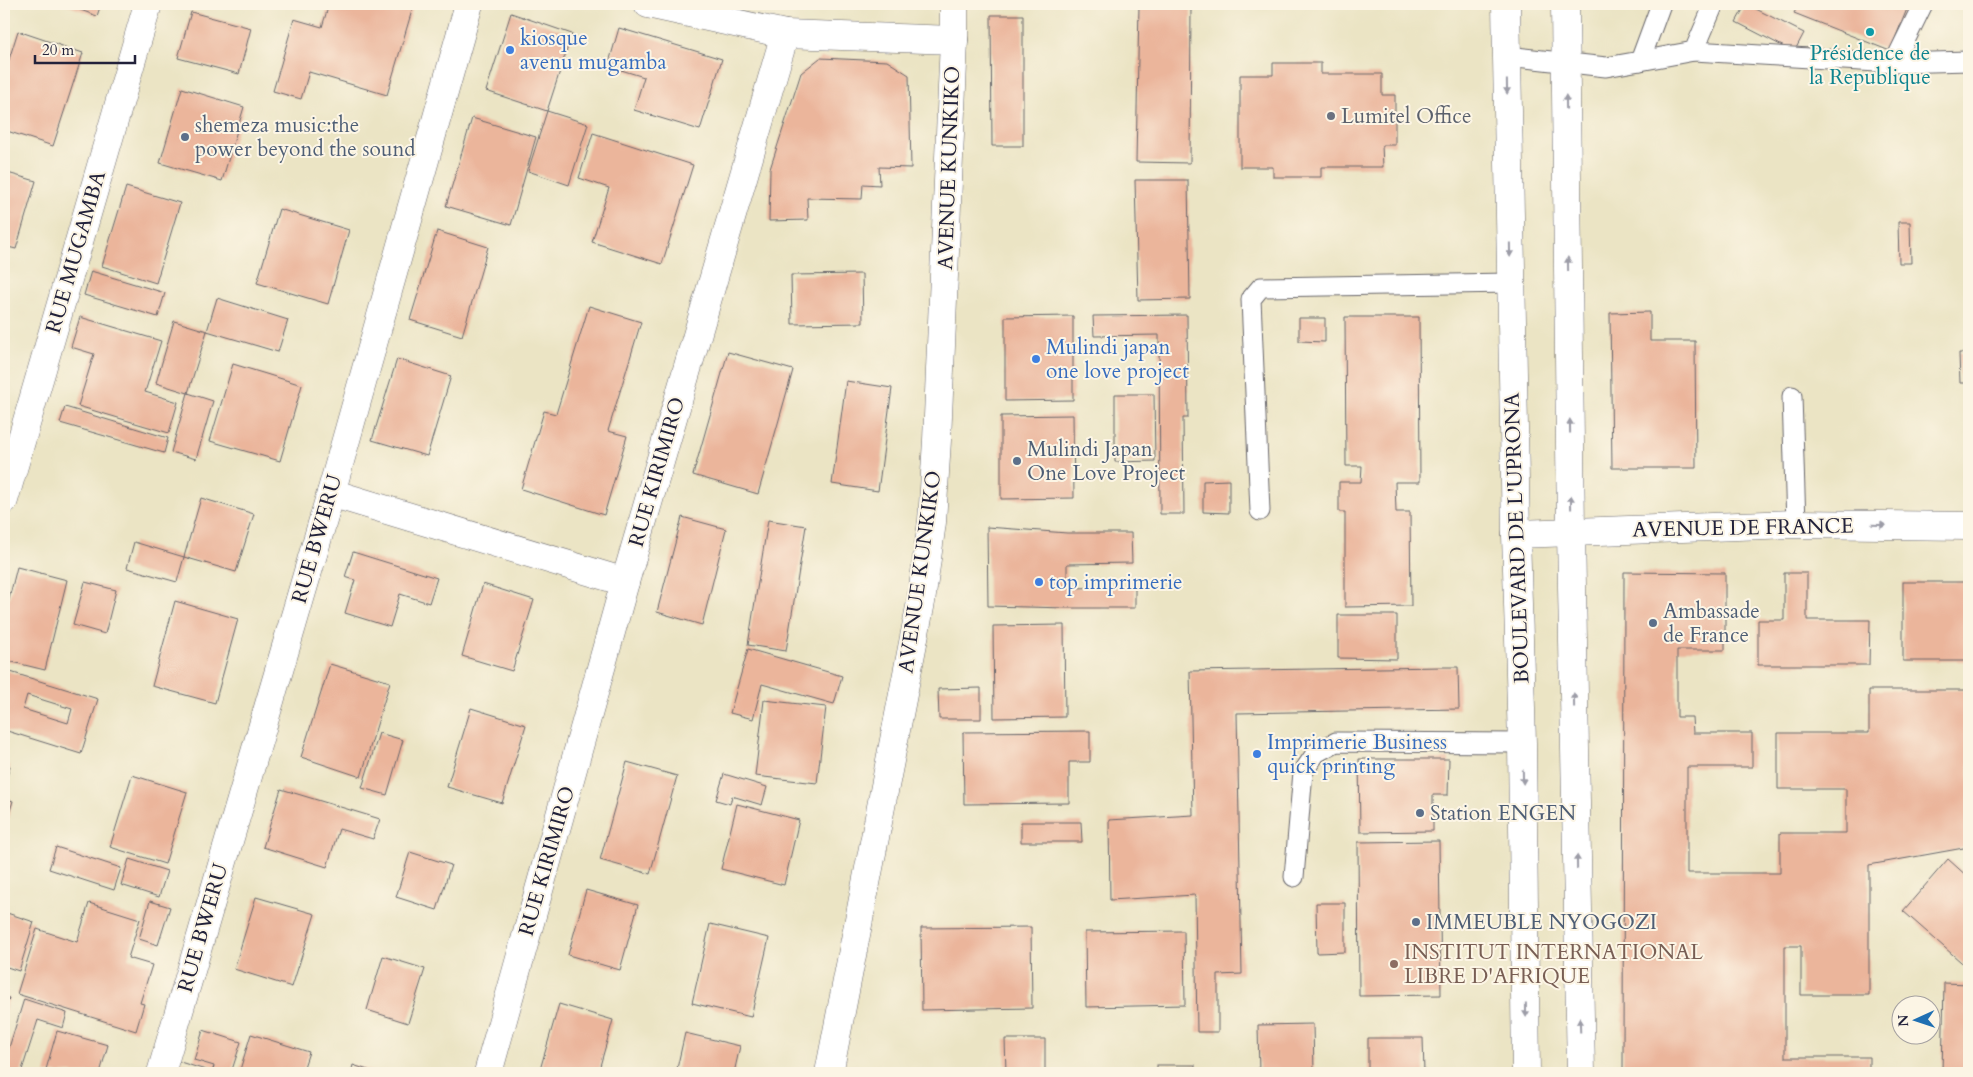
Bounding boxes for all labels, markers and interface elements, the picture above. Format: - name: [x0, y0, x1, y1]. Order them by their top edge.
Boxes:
- place label: kiosque avenu mugamba: [520, 24, 667, 77]
- marker: Présidence de la Republique: [1864, 26, 1876, 38]
- scale bar: [35, 32, 135, 64]
- place label: Présidence de la Republique: [1809, 39, 1931, 92]
- text: 20 m: [42, 40, 74, 60]
- marker: kiosque avenu mugamba: [504, 44, 516, 56]
- street label: AVENUE KUNKIKO: [931, 65, 967, 271]
- one-way arrow: [1504, 80, 1512, 96]
- one-way arrow: [1562, 93, 1570, 109]
- place label: Lumitel Office: [1341, 102, 1471, 131]
- marker: Lumitel Office: [1325, 110, 1337, 122]
- place label: shemeza music:the power beyond the sound: [195, 111, 416, 164]
- marker: shemeza music:the power beyond the sound: [179, 131, 191, 143]
- street label: RUE MUGAMBA: [39, 167, 113, 337]
- one-way arrow: [1506, 242, 1514, 258]
- one-way arrow: [1564, 256, 1572, 272]
- place label: Mulindi japan one love project: [1046, 333, 1189, 386]
- marker: Mulindi japan one love project: [1030, 353, 1042, 365]
- street label: BOULEVARD DE L'UPRONA: [1497, 392, 1537, 684]
- street label: RUE KIRIMIRO: [622, 394, 692, 550]
- one-way arrow: [1566, 418, 1574, 434]
- place label: Mulindi Japan One Love Project: [1027, 435, 1186, 488]
- marker: Mulindi Japan One Love Project: [1011, 455, 1023, 467]
- street label: AVENUE KUNKIKO: [891, 469, 949, 675]
- street label: RUE BWERU: [285, 471, 349, 607]
- one-way arrow: [1567, 494, 1575, 510]
- street label: AVENUE DE FRANCE: [1632, 512, 1854, 544]
- one-way arrow: [1872, 521, 1888, 529]
- place label: top imprimerie: [1049, 568, 1183, 597]
- marker: top imprimerie: [1033, 576, 1045, 588]
- place label: Ambassade de France: [1663, 597, 1760, 650]
- marker: Ambassade de France: [1647, 617, 1659, 629]
- one-way arrow: [1570, 691, 1578, 707]
- place label: Imprimerie Business quick printing: [1267, 728, 1447, 781]
- marker: Imprimerie Business quick printing: [1251, 748, 1263, 760]
- one-way arrow: [1519, 770, 1527, 786]
- street label: RUE KIRIMIRO: [512, 783, 582, 939]
- place label: Station ENGEN: [1430, 799, 1576, 828]
- marker: Station ENGEN: [1414, 807, 1426, 819]
- one-way arrow: [1572, 854, 1580, 870]
- street label: RUE BWERU: [171, 860, 235, 996]
- place label: IMMEUBLE NYOGOZI: [1426, 908, 1657, 937]
- marker: IMMEUBLE NYOGOZI: [1410, 916, 1422, 928]
- place label: INSTITUT INTERNATIONAL LIBRE D'AFRIQUE: [1404, 938, 1703, 991]
- marker: INSTITUT INTERNATIONAL LIBRE D'AFRIQUE: [1388, 958, 1400, 970]
- north arrow: [1890, 994, 1940, 1044]
- one-way arrow: [1522, 1002, 1530, 1018]
- text: N: [1894, 1014, 1913, 1027]
- one-way arrow: [1575, 1016, 1583, 1032]

